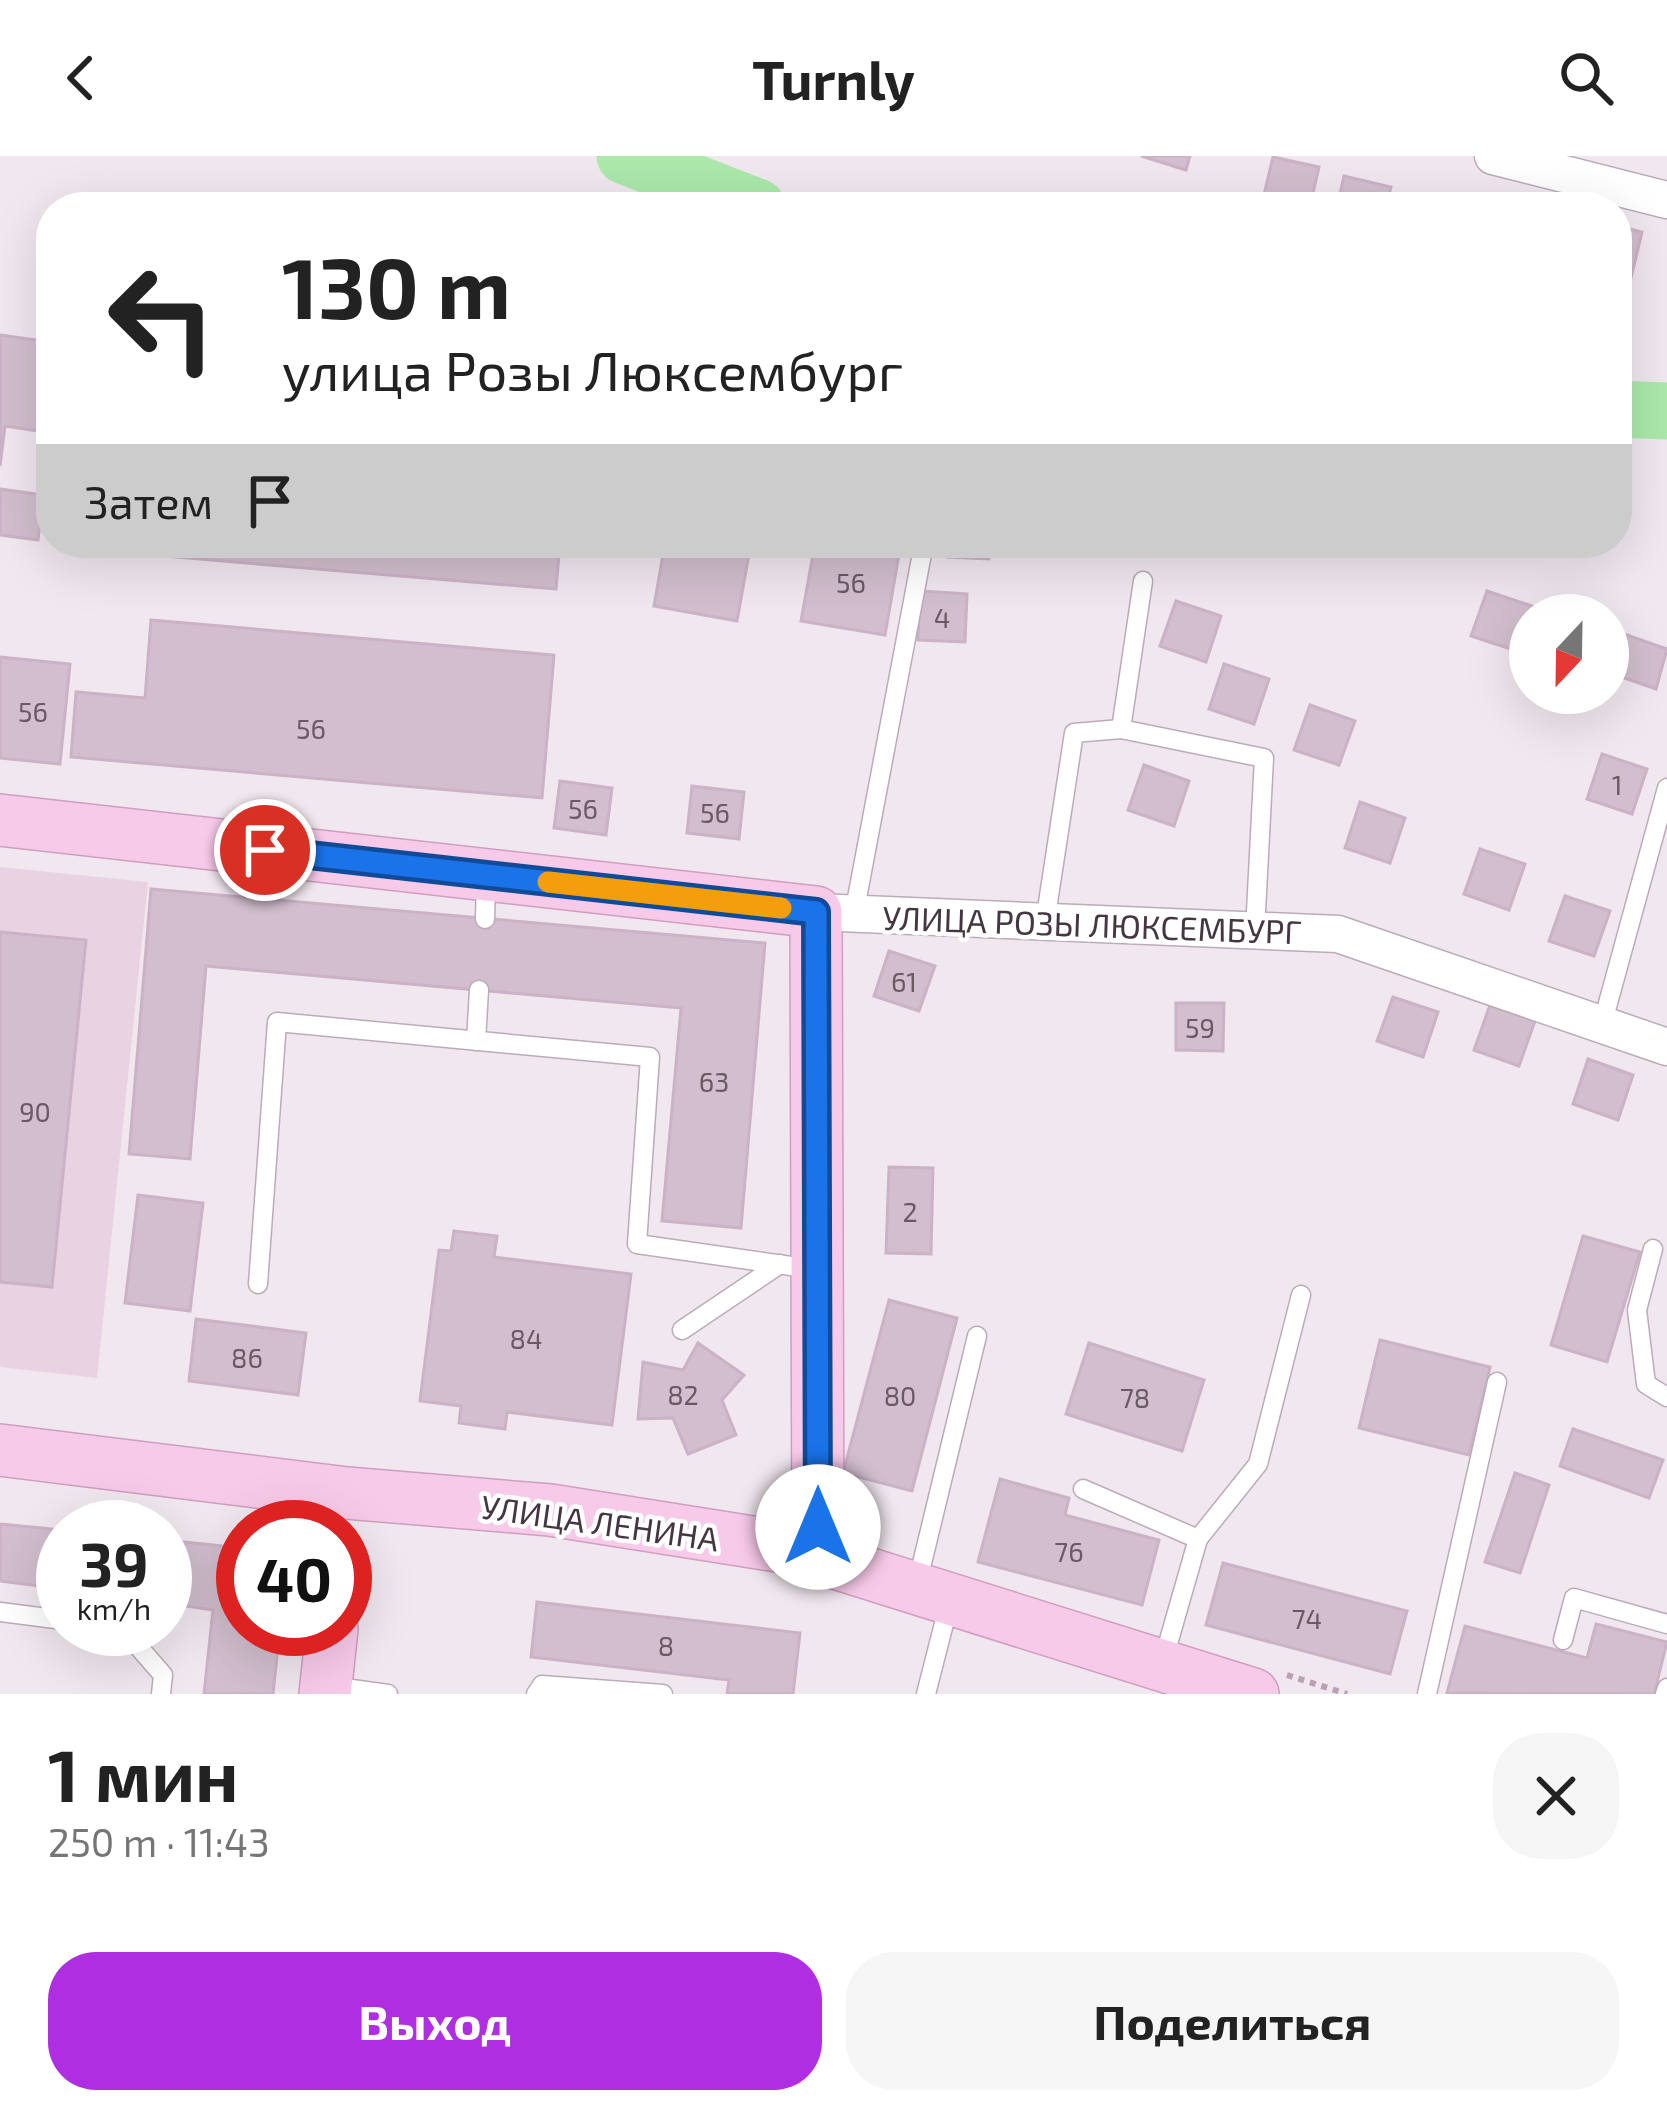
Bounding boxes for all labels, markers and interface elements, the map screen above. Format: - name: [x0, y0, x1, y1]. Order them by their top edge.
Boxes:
- icon: back: [48, 45, 114, 111]
- icon: search: [1553, 45, 1619, 111]
- text: Turnly: [752, 46, 915, 111]
- text: 130 m: [282, 235, 511, 336]
- icon: left: [84, 240, 240, 396]
- text: улица Розы Люксембург: [282, 337, 903, 402]
- icon: arrive: [237, 468, 303, 534]
- text: Затем: [84, 474, 213, 528]
- house number: 56: [836, 566, 866, 598]
- north arrow: [1509, 594, 1629, 714]
- map controls: [1509, 594, 1629, 714]
- house number: 4: [934, 601, 950, 633]
- house number: 56: [18, 695, 48, 727]
- house number: 56: [296, 712, 326, 744]
- house number: 1: [1612, 768, 1622, 800]
- house number: 56: [568, 792, 598, 824]
- house number: 56: [700, 796, 730, 828]
- pin: [214, 799, 316, 901]
- icon: arrive: [232, 817, 298, 883]
- street label: УЛИЦА РОЗЫ ЛЮКСЕМБУРГ: [882, 897, 1302, 951]
- house number: 61: [891, 965, 917, 997]
- house number: 59: [1185, 1011, 1215, 1043]
- house number: 63: [699, 1065, 729, 1097]
- house number: 90: [19, 1095, 51, 1127]
- house number: 2: [902, 1195, 918, 1227]
- house number: 84: [510, 1322, 543, 1354]
- house number: 86: [231, 1341, 263, 1373]
- house number: 82: [667, 1378, 699, 1410]
- house number: 80: [884, 1379, 916, 1411]
- house number: 78: [1120, 1381, 1150, 1413]
- position arrow: [755, 1464, 881, 1590]
- street label: УЛИЦА ЛЕНИНА: [479, 1486, 722, 1559]
- speed limit sign: 40: [216, 1500, 372, 1656]
- text: 39: [79, 1527, 149, 1599]
- house number: 76: [1054, 1535, 1084, 1567]
- text: km/h: [77, 1590, 151, 1626]
- house number: 74: [1292, 1602, 1322, 1634]
- house number: 8: [658, 1629, 674, 1661]
- text: 1 мин: [48, 1730, 239, 1816]
- button: close: [1493, 1733, 1619, 1859]
- text: 250 m · 11:43: [48, 1818, 270, 1865]
- button: Выход: [48, 1952, 822, 2090]
- button: Поделиться: [846, 1952, 1619, 2090]

